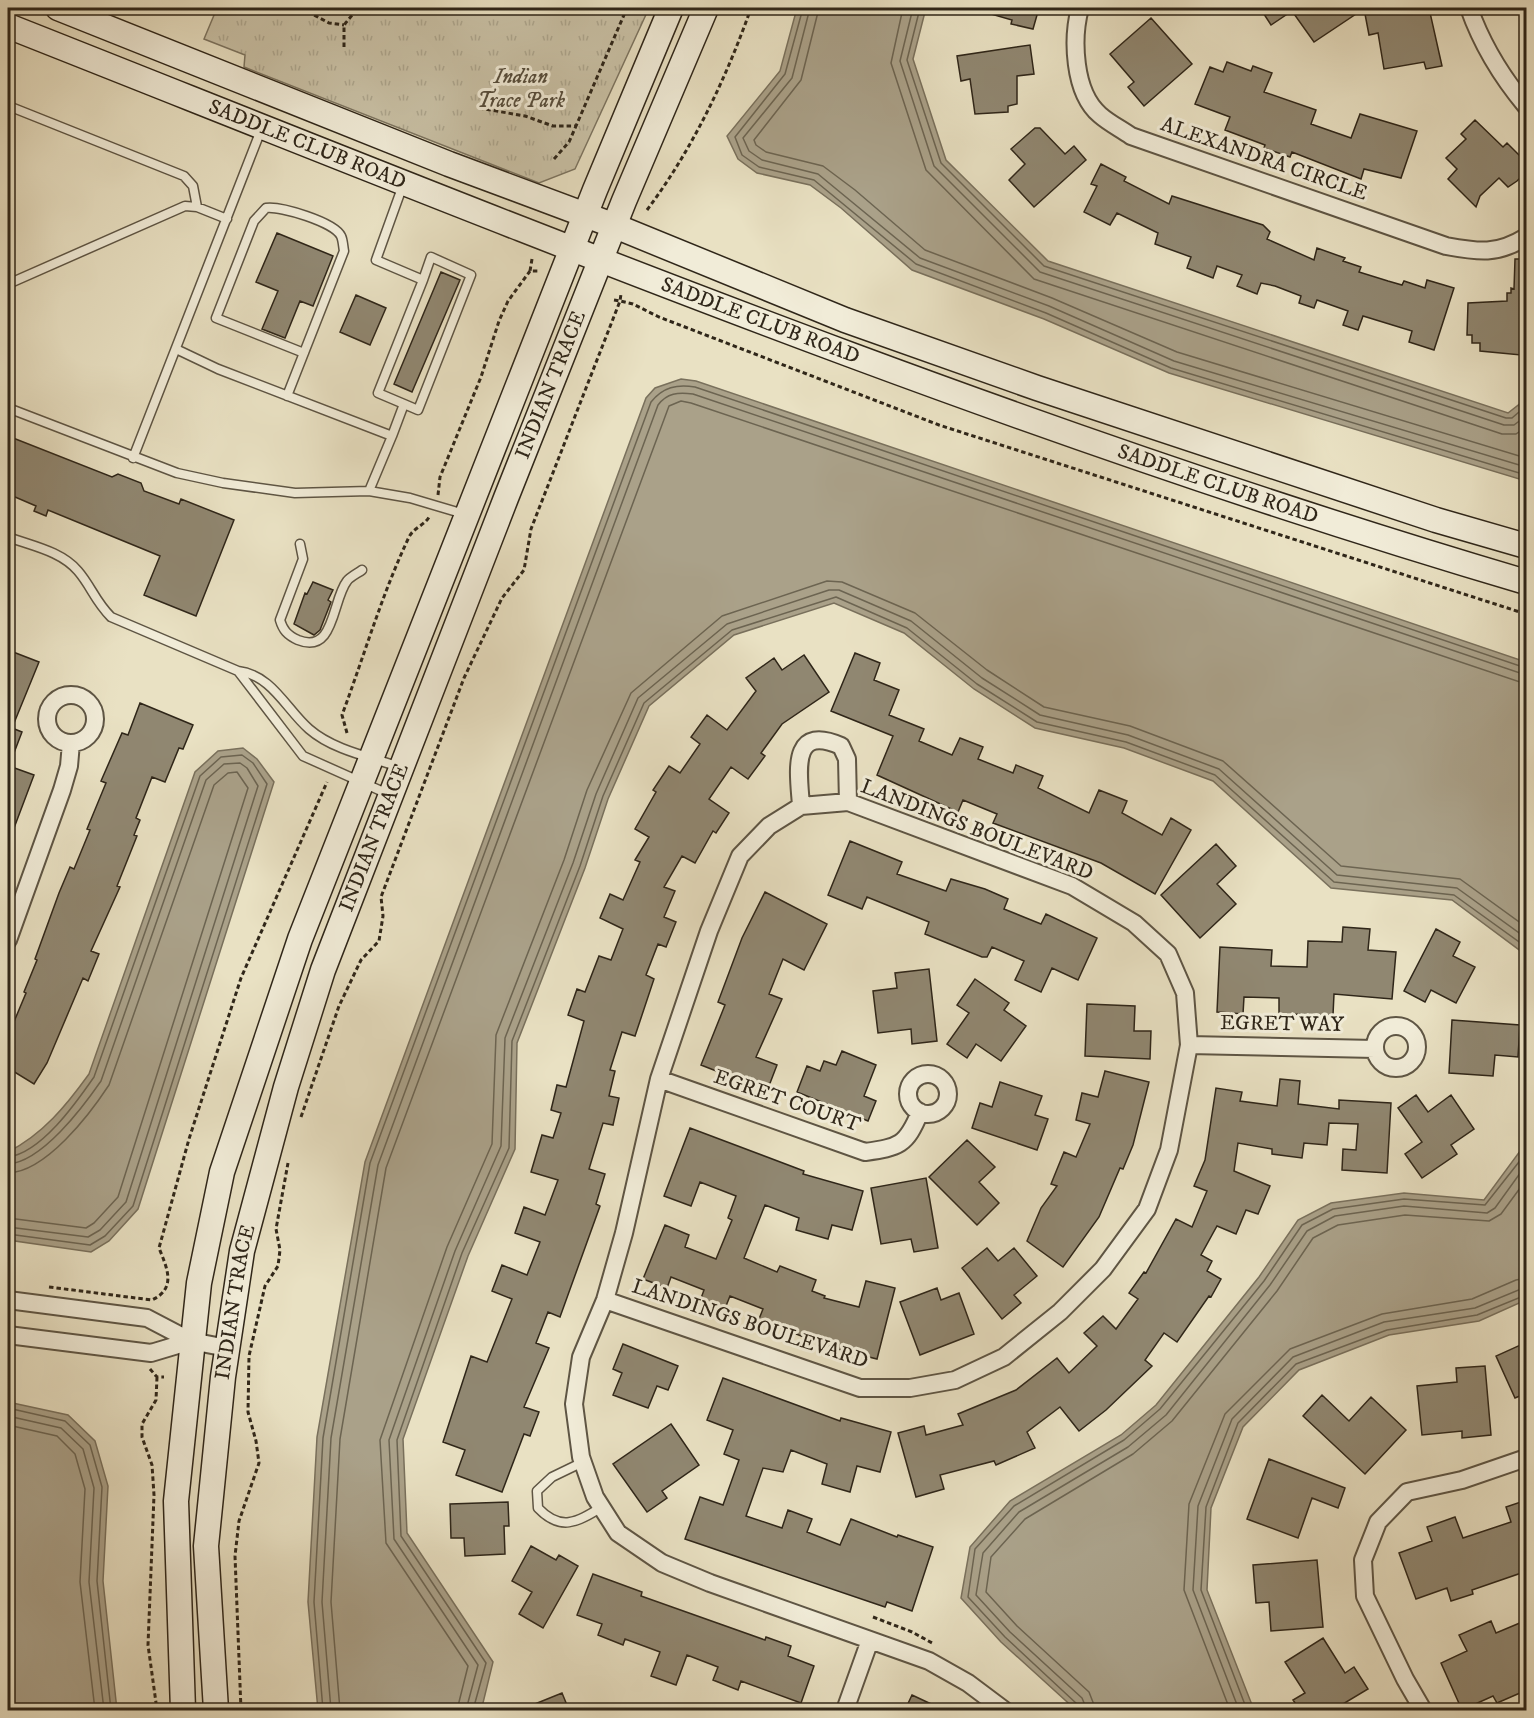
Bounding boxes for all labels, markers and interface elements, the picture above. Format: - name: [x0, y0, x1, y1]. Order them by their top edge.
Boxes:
- park label: Indian Trace Park: [477, 64, 565, 114]
- street label: SADDLE CLUB ROAD: [205, 94, 410, 195]
- street label: ALEXANDRA CIRCLE: [1157, 111, 1371, 207]
- street label: SADDLE CLUB ROAD: [657, 271, 863, 370]
- street label: INDIAN TRACE: [510, 307, 592, 463]
- street label: SADDLE CLUB ROAD: [1114, 439, 1322, 530]
- street label: INDIAN TRACE: [334, 760, 415, 916]
- street label: LANDINGS BOULEVARD: [857, 774, 1097, 886]
- street label: EGRET WAY: [1220, 1010, 1345, 1038]
- street label: EGRET COURT: [710, 1064, 864, 1138]
- street label: INDIAN TRACE: [210, 1221, 262, 1382]
- street label: LANDINGS BOULEVARD: [628, 1273, 872, 1375]

